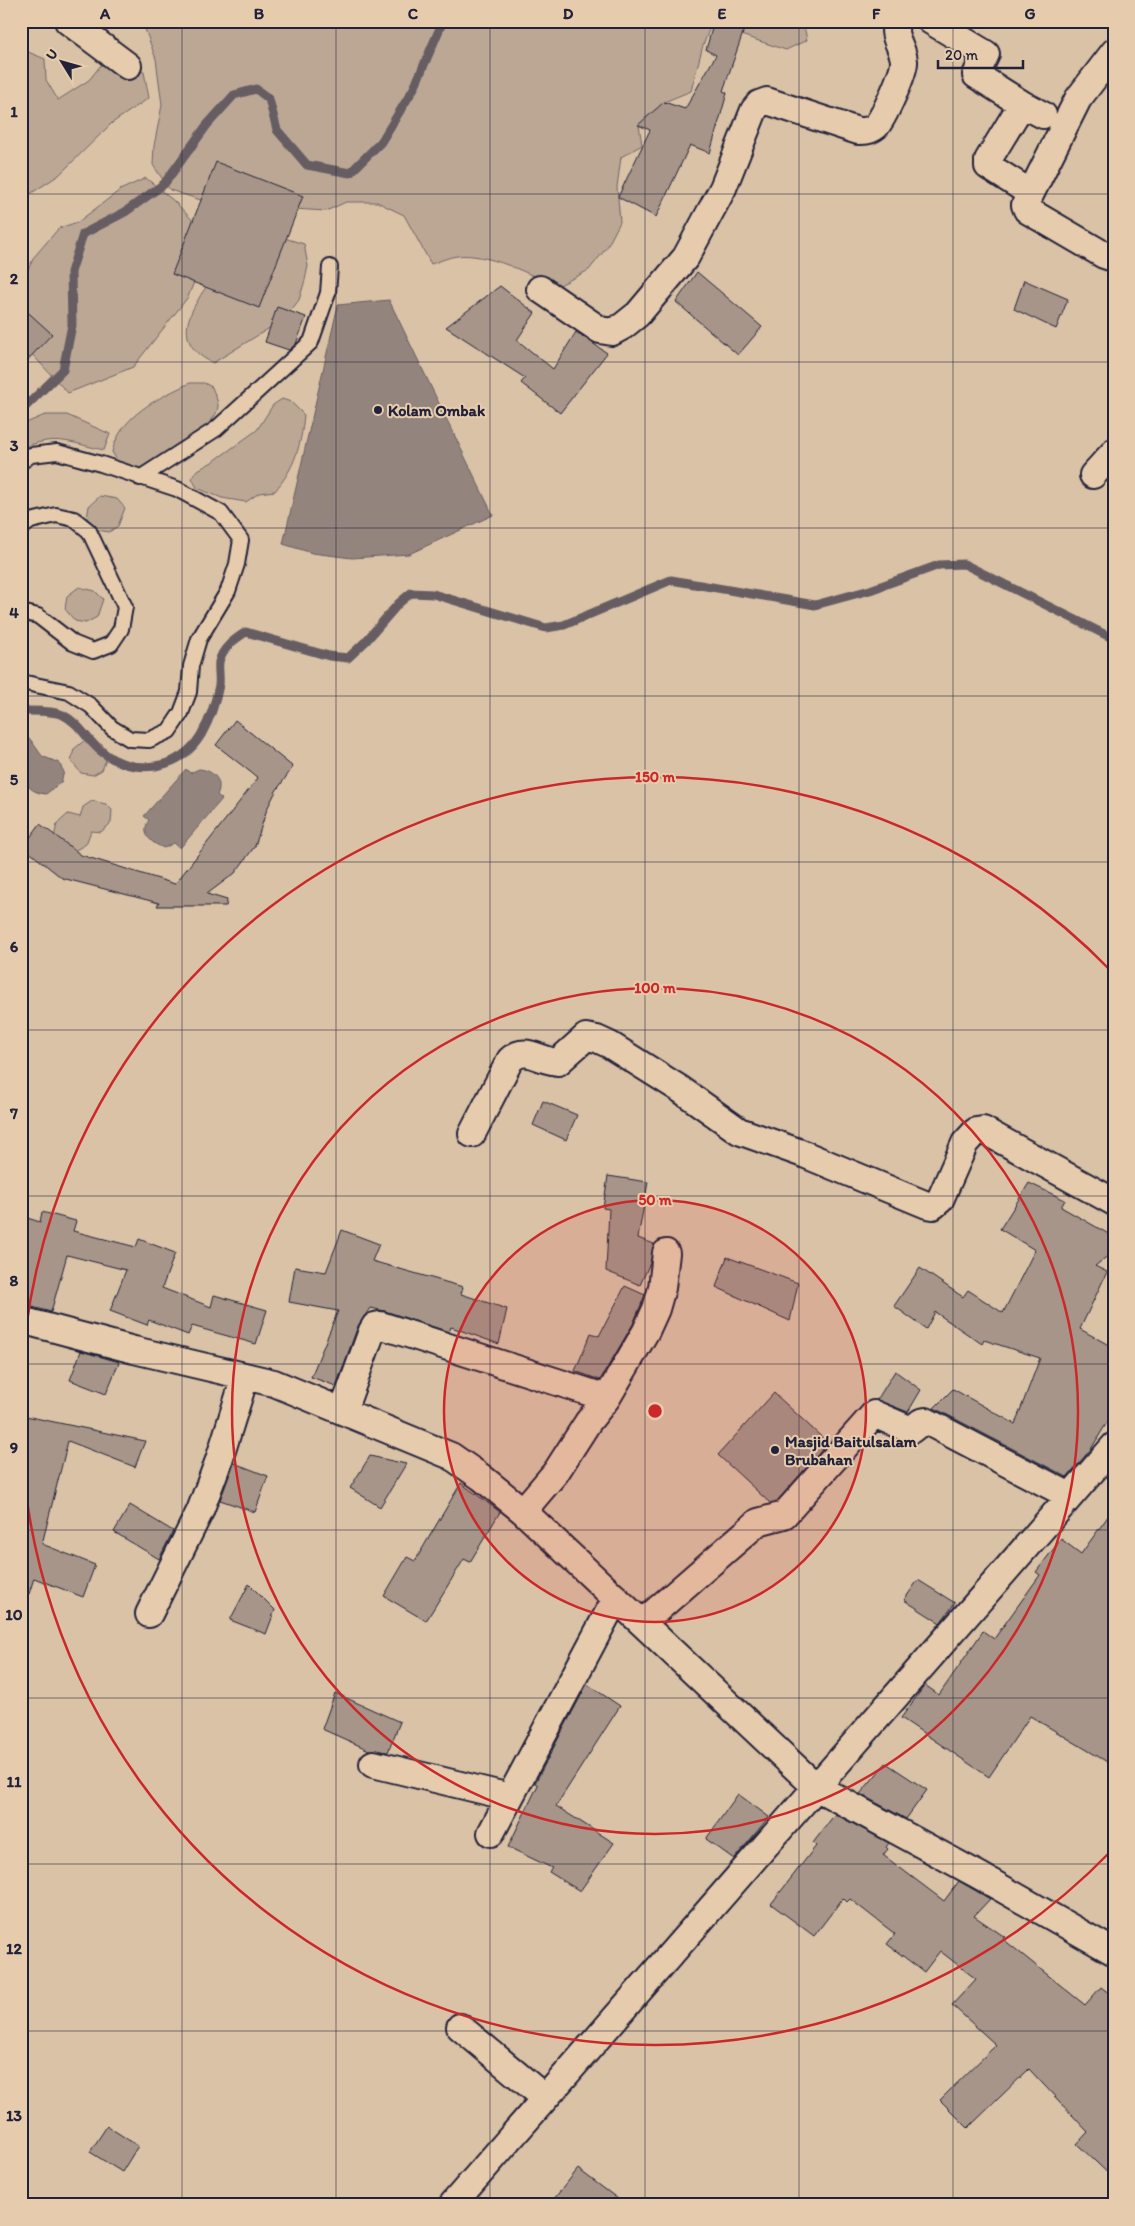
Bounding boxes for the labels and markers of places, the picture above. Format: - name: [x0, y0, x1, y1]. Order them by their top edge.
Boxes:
- place label: Kolam Ombak: [388, 401, 486, 420]
- marker: Kolam Ombak: [372, 404, 384, 416]
- centre of rings: [646, 1402, 664, 1420]
- place label: Masjid Baitulsalam Brubahan: [785, 1432, 917, 1469]
- marker: Masjid Baitulsalam Brubahan: [769, 1444, 781, 1456]

